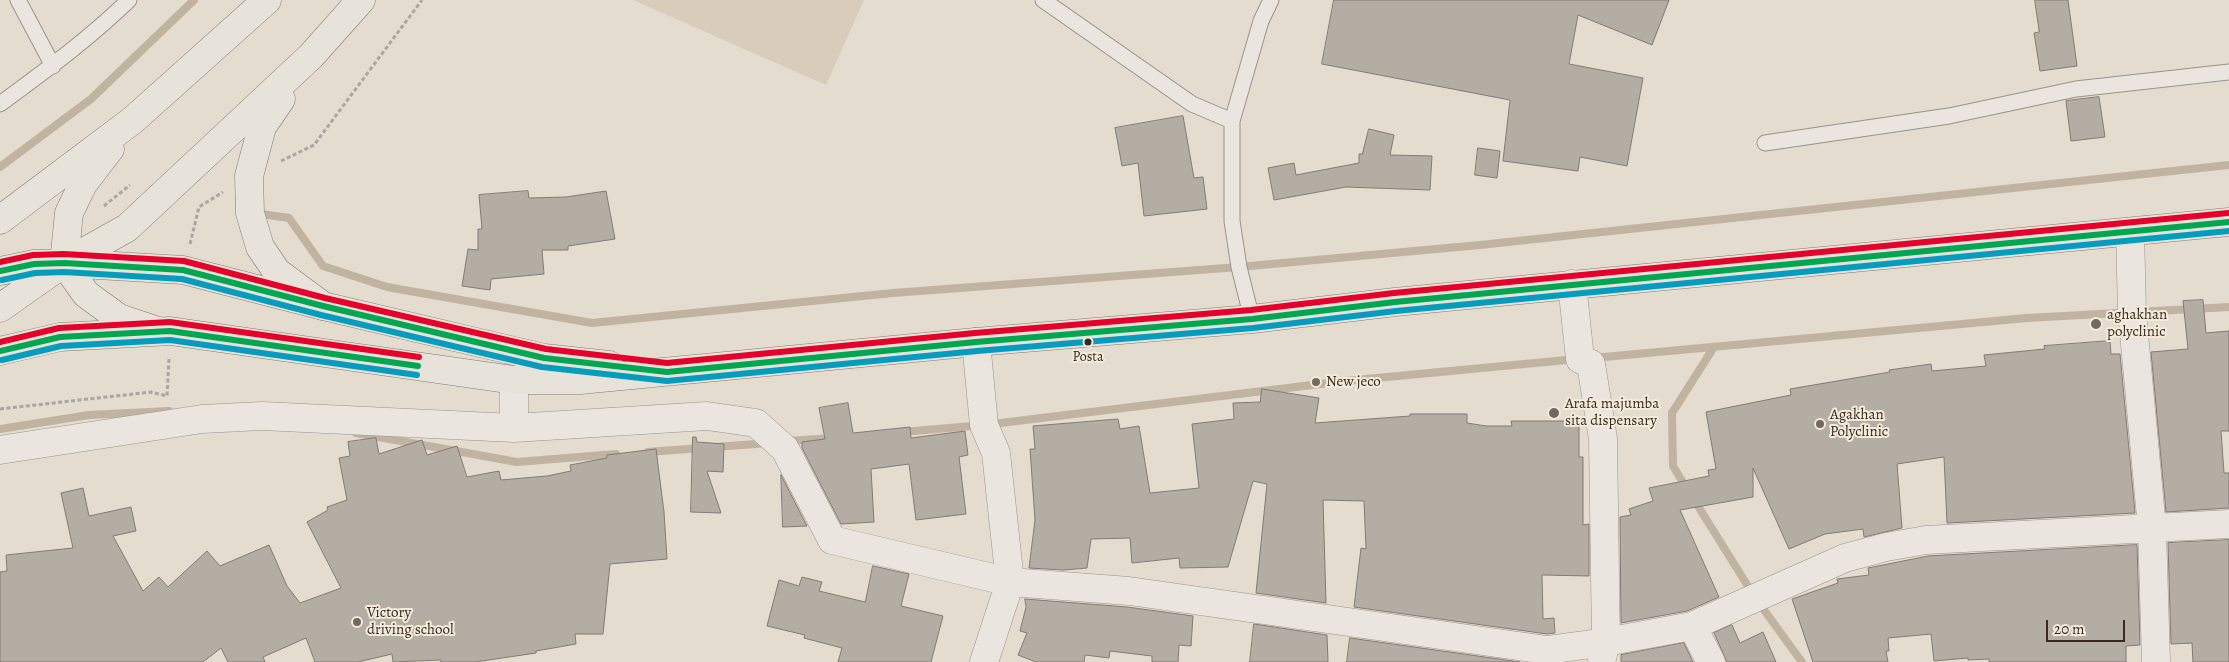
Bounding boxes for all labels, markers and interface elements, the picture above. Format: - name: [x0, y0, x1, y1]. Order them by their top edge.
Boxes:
- place label: aghakhan polyclinic: [2107, 306, 2167, 341]
- marker: aghakhan polyclinic: [2089, 317, 2103, 331]
- marker: Posta: [1083, 337, 1093, 347]
- place label: Posta: [1073, 350, 1103, 366]
- place label: New jeco: [1326, 373, 1381, 391]
- marker: New jeco: [1310, 376, 1322, 388]
- place label: Arafa majumba sita dispensary: [1565, 395, 1659, 430]
- marker: Arafa majumba sita dispensary: [1547, 406, 1561, 420]
- place label: Agakhan Polyclinic: [1830, 406, 1888, 441]
- marker: Agakhan Polyclinic: [1814, 418, 1826, 430]
- place label: Victory driving school: [367, 604, 454, 639]
- scale bar: [2049, 610, 2128, 642]
- marker: Victory driving school: [351, 616, 363, 628]
- text: 20 m: [2054, 619, 2085, 639]

